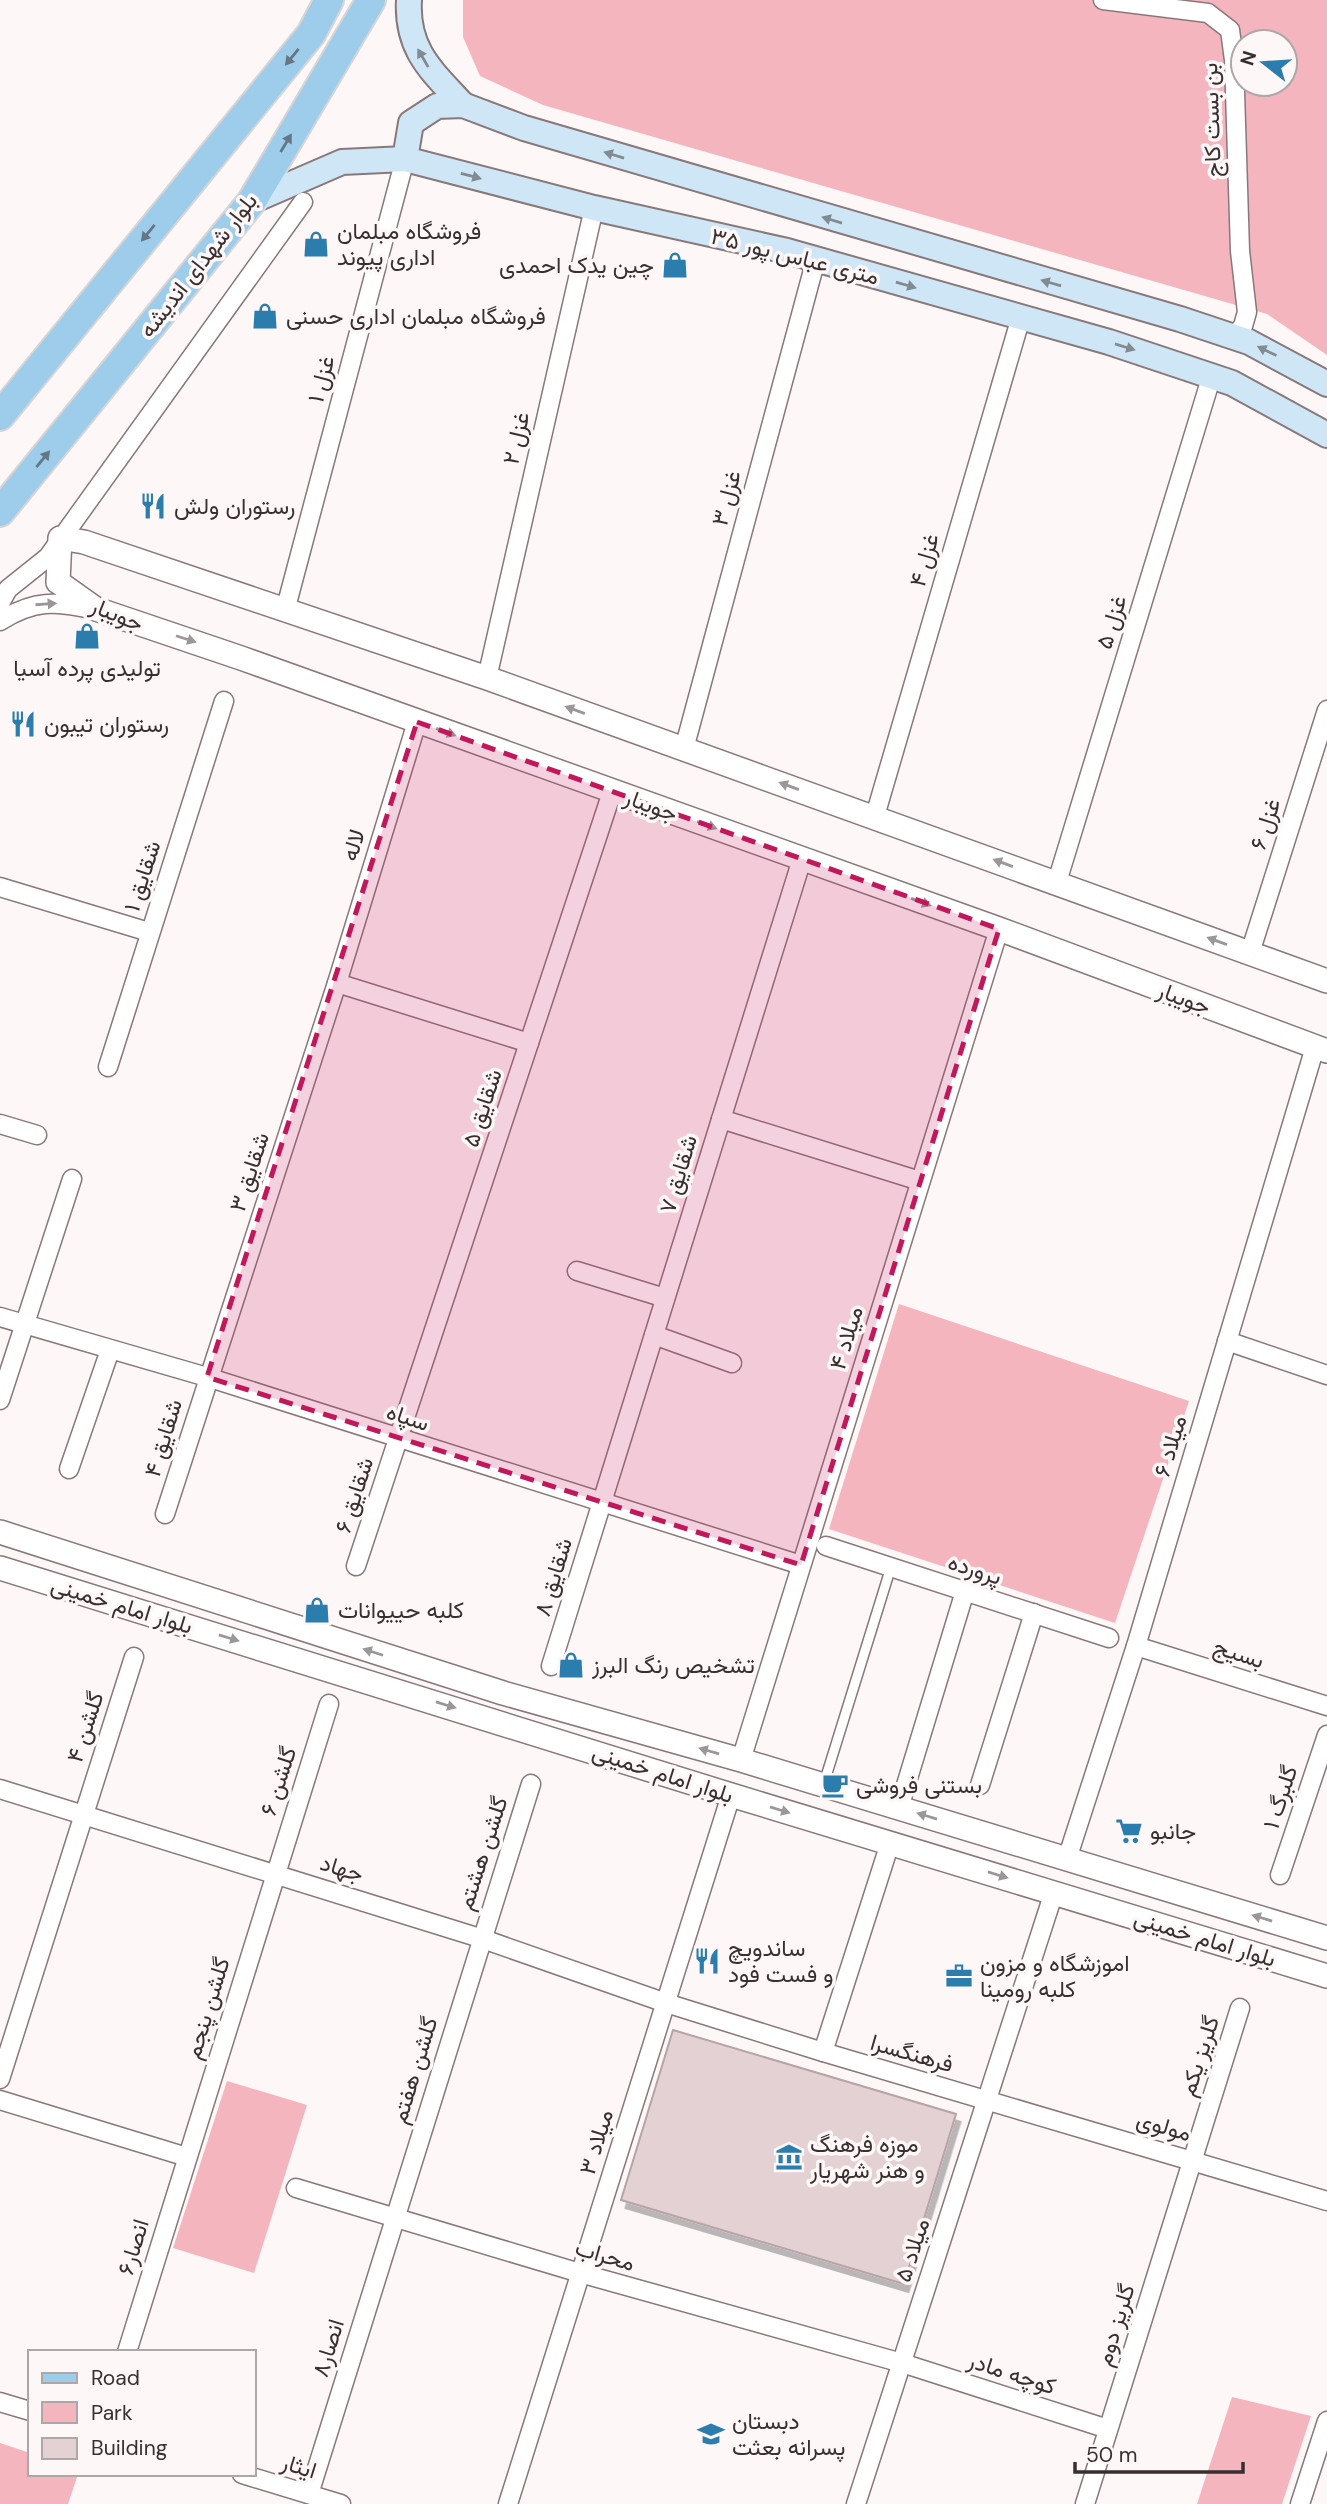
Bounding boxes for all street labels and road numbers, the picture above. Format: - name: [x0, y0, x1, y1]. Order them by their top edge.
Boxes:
- street label: بن بست کاج: [1194, 62, 1229, 178]
- street label: بلوار شهدای اندیشه: [132, 187, 264, 343]
- street label: ۳۵ متری عباس پور: [708, 221, 882, 292]
- street label: غزل ۱: [300, 352, 342, 406]
- street label: غزل ۲: [495, 409, 537, 467]
- street label: غزل ۳: [704, 467, 748, 529]
- street label: غزل ۴: [902, 530, 946, 590]
- street label: جویبار: [85, 589, 148, 638]
- street label: غزل ۵: [1089, 591, 1133, 653]
- street label: جویبار: [619, 781, 682, 828]
- street label: غزل ۶: [1243, 795, 1287, 853]
- street label: لاله: [334, 825, 372, 865]
- street label: شقایق ۱: [116, 837, 168, 915]
- street label: جویبار: [1152, 974, 1215, 1021]
- street label: شقایق ۵: [455, 1065, 509, 1151]
- street label: شقایق ۳: [222, 1128, 276, 1216]
- street label: شقایق ۷: [652, 1131, 704, 1217]
- street label: میلاد ۴: [822, 1303, 870, 1373]
- street label: شقایق ۴: [137, 1395, 189, 1481]
- street label: سپاه: [383, 1396, 433, 1439]
- street label: میلاد ۶: [1146, 1412, 1194, 1480]
- street label: شقایق ۶: [328, 1453, 380, 1537]
- street label: شقایق ۸: [527, 1534, 579, 1620]
- street label: پرورده: [944, 1546, 1006, 1593]
- street label: بلوار امام خمینی: [47, 1569, 197, 1641]
- street label: بسیج: [1210, 1631, 1268, 1676]
- street label: گلشن ۴: [59, 1688, 111, 1766]
- street label: بلوار امام خمینی: [589, 1736, 737, 1810]
- street label: گلشن ۶: [253, 1743, 303, 1819]
- street label: گلبرگ ۱: [1256, 1761, 1304, 1833]
- street label: گلشن هشتم: [450, 1792, 514, 1914]
- street label: جهاد: [317, 1847, 367, 1889]
- street label: بلوار امام خمینی: [1130, 1902, 1280, 1974]
- street label: گلشن پنجم: [177, 1953, 238, 2063]
- street label: گلریز یکم: [1172, 2012, 1226, 2100]
- street label: گلشن هفتم: [384, 2013, 444, 2127]
- street label: فرهنگسرا: [867, 2027, 957, 2079]
- street label: مولوی: [1133, 2104, 1195, 2148]
- street label: میلاد ۳: [572, 2106, 620, 2178]
- street label: میلاد ۵: [888, 2214, 936, 2286]
- street label: انصار۶: [110, 2215, 156, 2279]
- street label: محراب: [572, 2232, 638, 2278]
- street label: گلریز دوم: [1088, 2280, 1142, 2370]
- street label: انصار۸: [305, 2315, 351, 2381]
- street label: کوچه مادر: [963, 2344, 1060, 2402]
- street label: ایثار: [277, 2446, 320, 2485]

